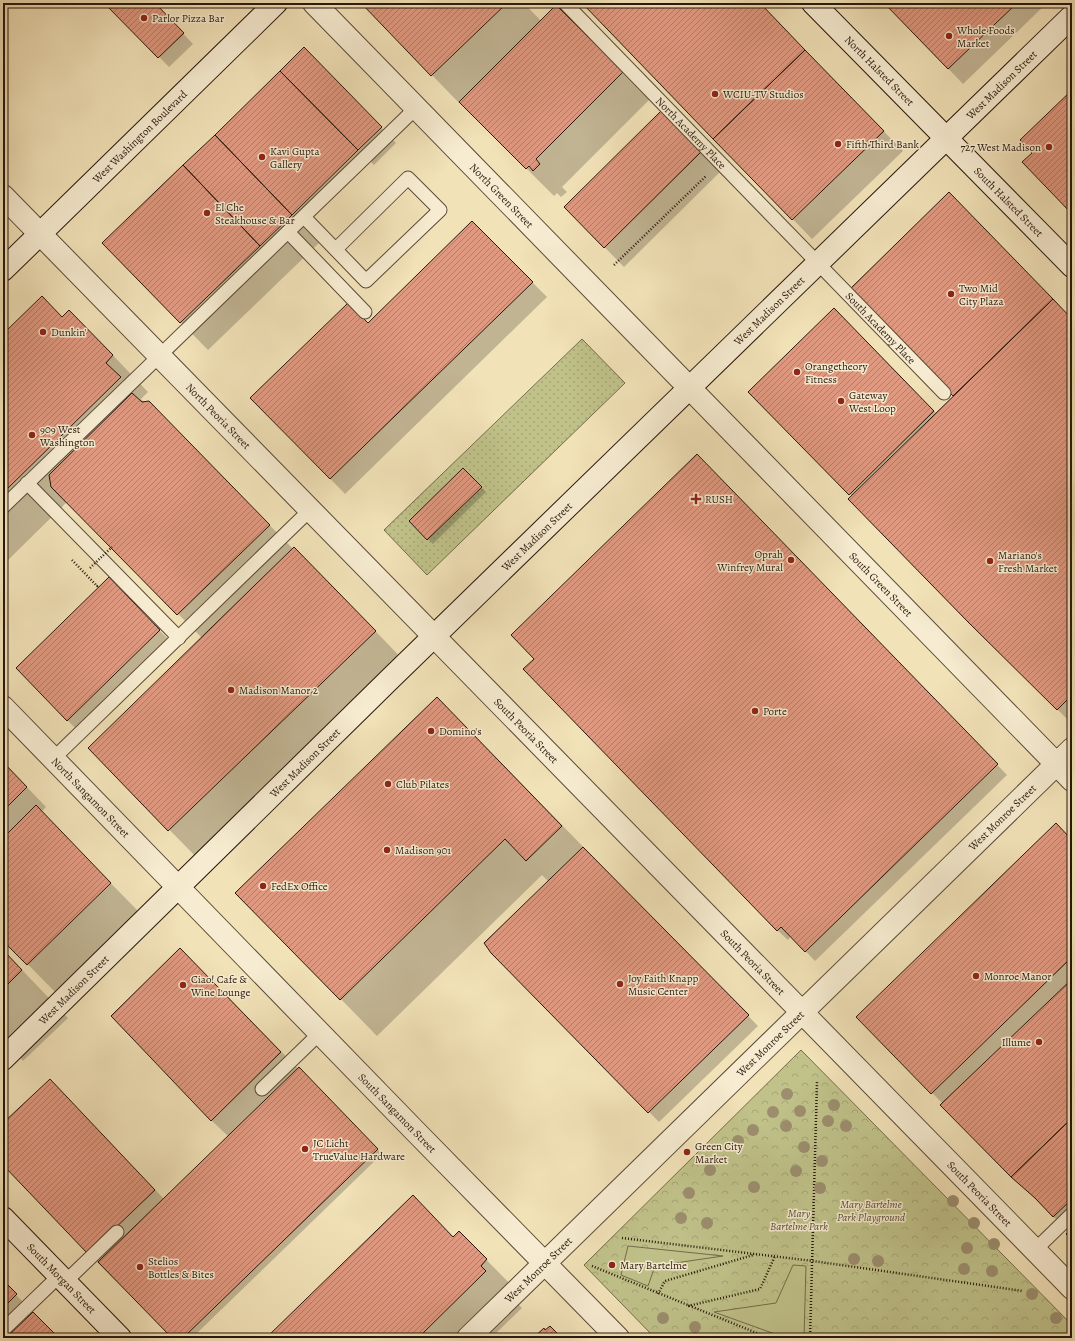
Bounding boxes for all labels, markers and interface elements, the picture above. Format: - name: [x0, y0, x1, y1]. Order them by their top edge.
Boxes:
- place label: Parlor Pizza Bar: [152, 11, 224, 26]
- marker: Parlor Pizza Bar: [139, 13, 149, 23]
- place label: Whole Foods Market: [956, 23, 1015, 51]
- marker: Whole Foods Market: [944, 31, 954, 41]
- street label: North Halsted Street: [842, 32, 918, 109]
- street label: West Madison Street: [962, 47, 1040, 123]
- street label: West Washington Boulevard: [88, 87, 190, 187]
- place label: WCIU-TV Studios: [722, 87, 804, 102]
- marker: WCIU-TV Studios: [710, 89, 720, 99]
- street label: North Academy Place: [653, 93, 730, 172]
- place label: Fifth Third Bank: [846, 137, 920, 152]
- marker: Fifth Third Bank: [833, 139, 843, 149]
- place label: 727 West Madison: [961, 140, 1041, 155]
- marker: 727 West Madison: [1044, 142, 1054, 152]
- place label: Kavi Gupta Gallery: [270, 144, 320, 172]
- marker: Kavi Gupta Gallery: [257, 152, 267, 162]
- street label: North Green Street: [467, 160, 537, 232]
- street label: South Halsted Street: [971, 163, 1047, 240]
- place label: El Che Steakhouse & Bar: [215, 200, 295, 228]
- marker: El Che Steakhouse & Bar: [202, 208, 212, 218]
- street label: West Madison Street: [730, 272, 808, 349]
- place label: Two Mid City Plaza: [959, 281, 1004, 309]
- street label: South Academy Place: [842, 289, 919, 367]
- marker: Two Mid City Plaza: [946, 289, 956, 299]
- place label: Dunkin': [51, 325, 86, 340]
- marker: Dunkin': [38, 327, 48, 337]
- place label: Orangetheory Fitness: [805, 359, 868, 387]
- marker: Orangetheory Fitness: [792, 367, 802, 377]
- street label: North Peoria Street: [183, 380, 254, 453]
- place label: Gateway West Loop: [848, 388, 896, 416]
- marker: Gateway West Loop: [836, 396, 846, 406]
- place label: 909 West Washington: [39, 422, 95, 450]
- marker: 909 West Washington: [27, 430, 37, 440]
- place label: RUSH: [705, 492, 733, 507]
- marker: RUSH: [690, 493, 702, 505]
- street label: West Madison Street: [497, 498, 576, 575]
- place label: Oprah Winfrey Mural: [716, 547, 783, 575]
- place label: Mariano's Fresh Market: [998, 548, 1058, 576]
- street label: South Green Street: [846, 549, 916, 620]
- marker: Oprah Winfrey Mural: [786, 555, 796, 565]
- marker: Mariano's Fresh Market: [985, 556, 995, 566]
- place label: Madison Manor 2: [239, 683, 318, 698]
- marker: Madison Manor 2: [226, 685, 236, 695]
- street label: South Peoria Street: [491, 694, 562, 767]
- place label: Porte: [763, 704, 787, 719]
- marker: Porte: [750, 706, 760, 716]
- street label: West Madison Street: [266, 724, 344, 801]
- place label: Domino's: [439, 724, 482, 739]
- marker: Domino's: [426, 726, 436, 736]
- street label: North Sangamon Street: [48, 754, 134, 841]
- place label: Club Pilates: [396, 777, 449, 792]
- marker: Club Pilates: [383, 779, 393, 789]
- street label: West Monroe Street: [964, 780, 1039, 854]
- place label: Madison 901: [395, 843, 451, 858]
- marker: Madison 901: [382, 845, 392, 855]
- place label: FedEx Office: [271, 879, 328, 894]
- marker: FedEx Office: [258, 881, 268, 891]
- street label: South Peoria Street: [717, 926, 789, 998]
- street label: West Madison Street: [34, 951, 112, 1028]
- place label: Monroe Manor: [984, 969, 1051, 984]
- place label: Joy Faith Knapp Music Center: [628, 971, 698, 999]
- marker: Monroe Manor: [971, 971, 981, 981]
- place label: Ciao! Cafe & Wine Lounge: [190, 972, 251, 1000]
- marker: Joy Faith Knapp Music Center: [615, 979, 625, 989]
- marker: Ciao! Cafe & Wine Lounge: [178, 980, 188, 990]
- street label: West Monroe Street: [732, 1007, 808, 1081]
- place label: Illume: [1002, 1035, 1031, 1050]
- marker: Illume: [1034, 1037, 1044, 1047]
- street label: South Sangamon Street: [355, 1070, 440, 1156]
- place label: JC Licht TrueValue Hardware: [313, 1136, 405, 1164]
- place label: Green City Market: [695, 1139, 743, 1167]
- marker: JC Licht TrueValue Hardware: [300, 1144, 310, 1154]
- marker: Green City Market: [682, 1147, 692, 1157]
- street label: South Peoria Street: [944, 1157, 1015, 1230]
- park label: Mary Bartelme Park Playground: [837, 1197, 905, 1225]
- park label: Mary Bartelme Park: [770, 1206, 828, 1234]
- street label: West Monroe Street: [500, 1233, 576, 1307]
- street label: South Morgan Street: [24, 1239, 100, 1317]
- place label: Stelios Bottles & Bites: [148, 1254, 214, 1282]
- place label: Mary Bartelme: [620, 1258, 687, 1273]
- marker: Mary Bartelme: [607, 1260, 617, 1270]
- marker: Stelios Bottles & Bites: [135, 1262, 145, 1272]

